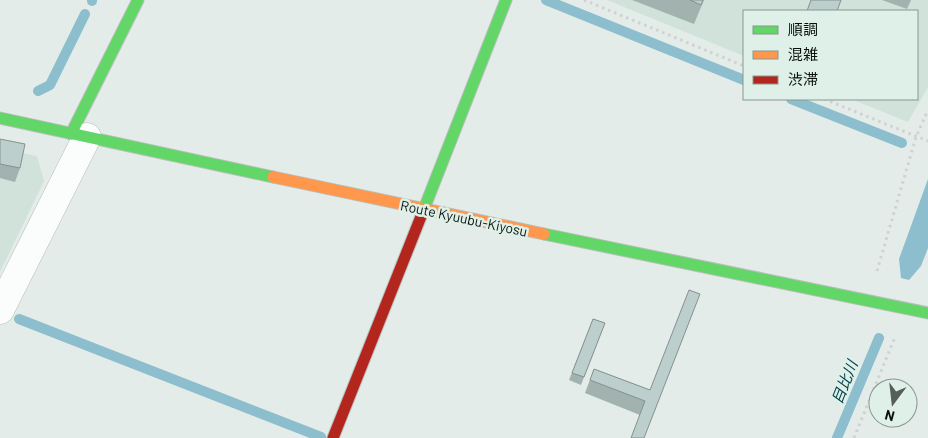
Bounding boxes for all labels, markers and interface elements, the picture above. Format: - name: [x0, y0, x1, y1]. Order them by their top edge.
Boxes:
- legend: [743, 10, 918, 100]
- text: 順調: [788, 20, 818, 38]
- text: 混雑: [788, 45, 818, 63]
- text: 渋滞: [788, 70, 818, 88]
- street label: Route Kyuubu-Kiyosu: [399, 196, 529, 240]
- water label: 目比川: [827, 356, 862, 406]
- north arrow: [868, 378, 918, 428]
- text: N: [883, 407, 896, 425]

